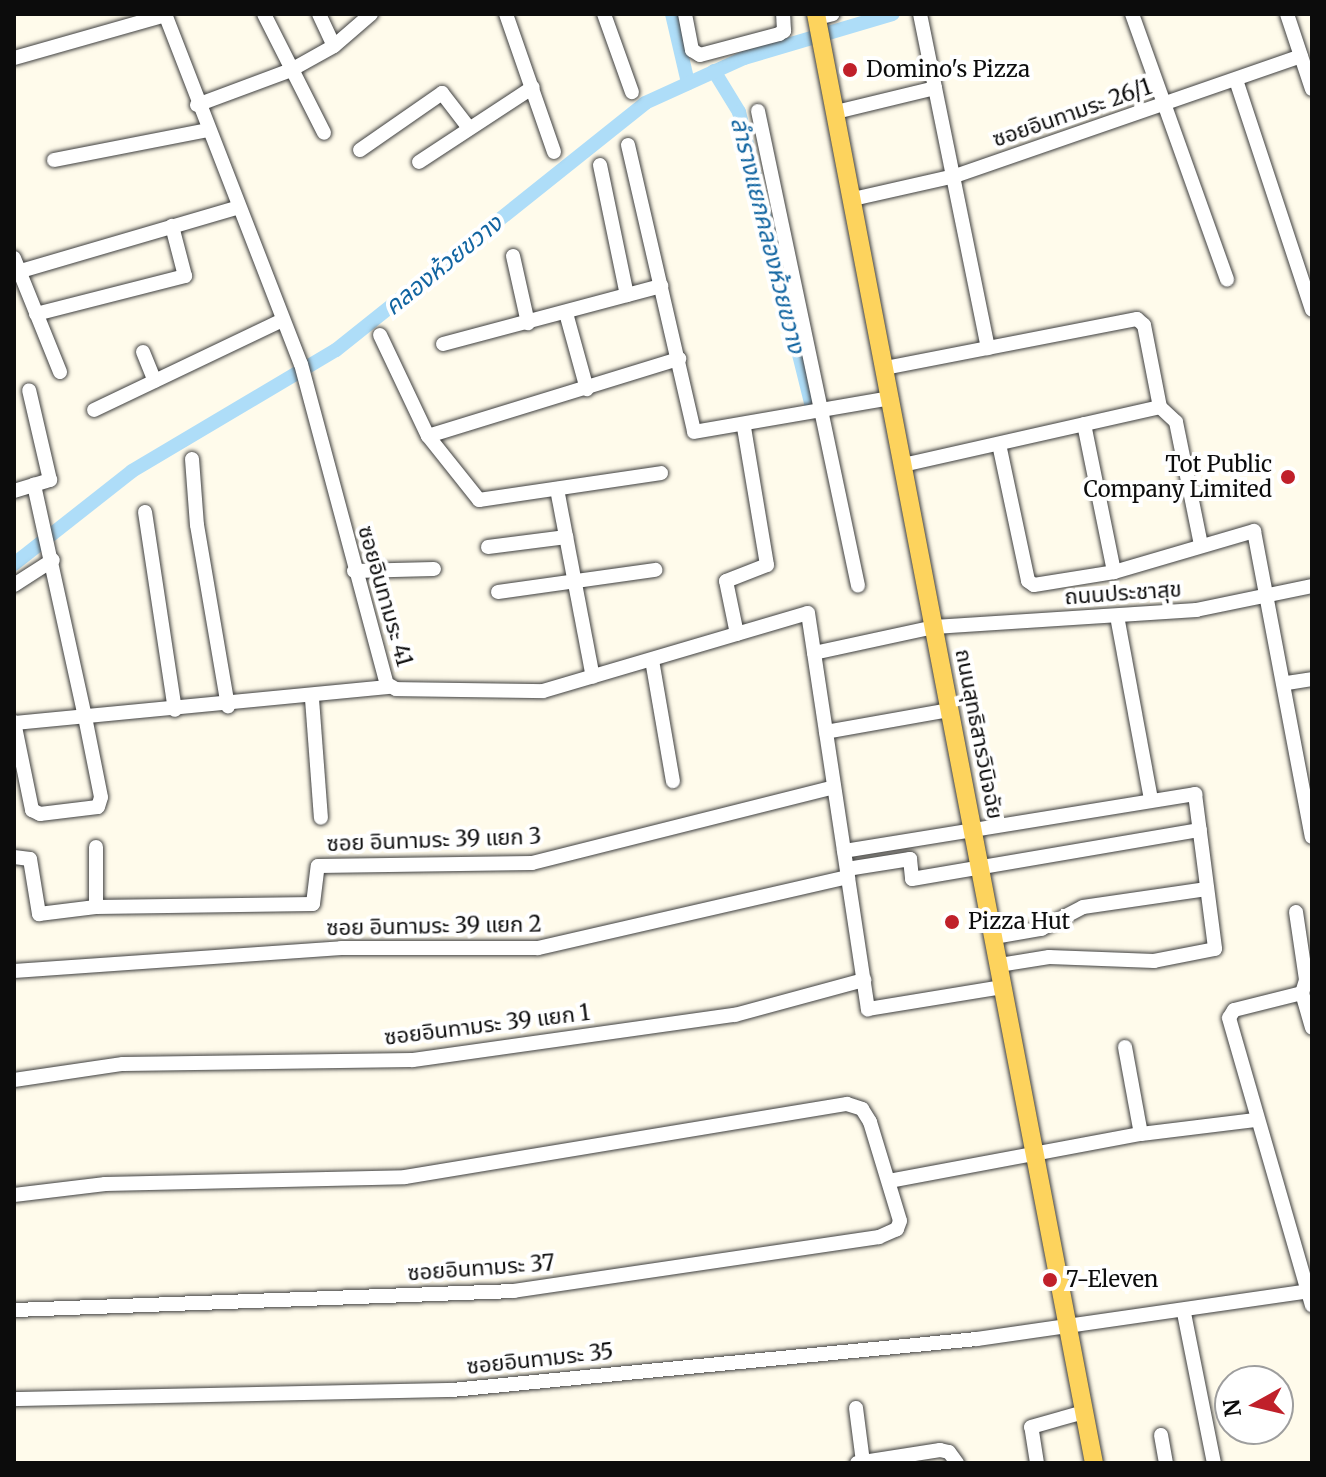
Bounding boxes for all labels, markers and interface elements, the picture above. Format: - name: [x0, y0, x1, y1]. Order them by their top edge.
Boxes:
- place label: Domino's Pizza: [866, 57, 1030, 83]
- marker: Domino's Pizza: [841, 61, 859, 79]
- street label: ซอยอินทามระ 26/1: [989, 73, 1155, 153]
- water label: ลำรางแยกคลองห้วยขวาง: [725, 114, 811, 356]
- water label: คลองห้วยขวาง: [378, 209, 508, 321]
- place label: Tot Public Company Limited: [1084, 451, 1272, 502]
- marker: Tot Public Company Limited: [1279, 468, 1297, 486]
- street label: ซอยอินทามระ 41: [352, 523, 418, 669]
- street label: ถนนประชาสุข: [1064, 576, 1182, 610]
- street label: ถนนสุทธิสารวินิจฉัย: [950, 647, 1008, 821]
- street label: ซอย อินทามระ 39 แยก 3: [326, 823, 542, 857]
- place label: Pizza Hut: [968, 909, 1070, 935]
- street label: ซอย อินทามระ 39 แยก 2: [326, 911, 542, 941]
- marker: Pizza Hut: [943, 913, 961, 931]
- street label: ซอยอินทามระ 39 แยก 1: [383, 999, 591, 1051]
- street label: ซอยอินทามระ 37: [406, 1250, 556, 1286]
- place label: 7-Eleven: [1066, 1267, 1158, 1293]
- marker: 7-Eleven: [1041, 1271, 1059, 1289]
- street label: ซอยอินทามระ 35: [465, 1338, 615, 1380]
- north arrow: [1214, 1365, 1294, 1445]
- text: N: [1217, 1398, 1247, 1419]

